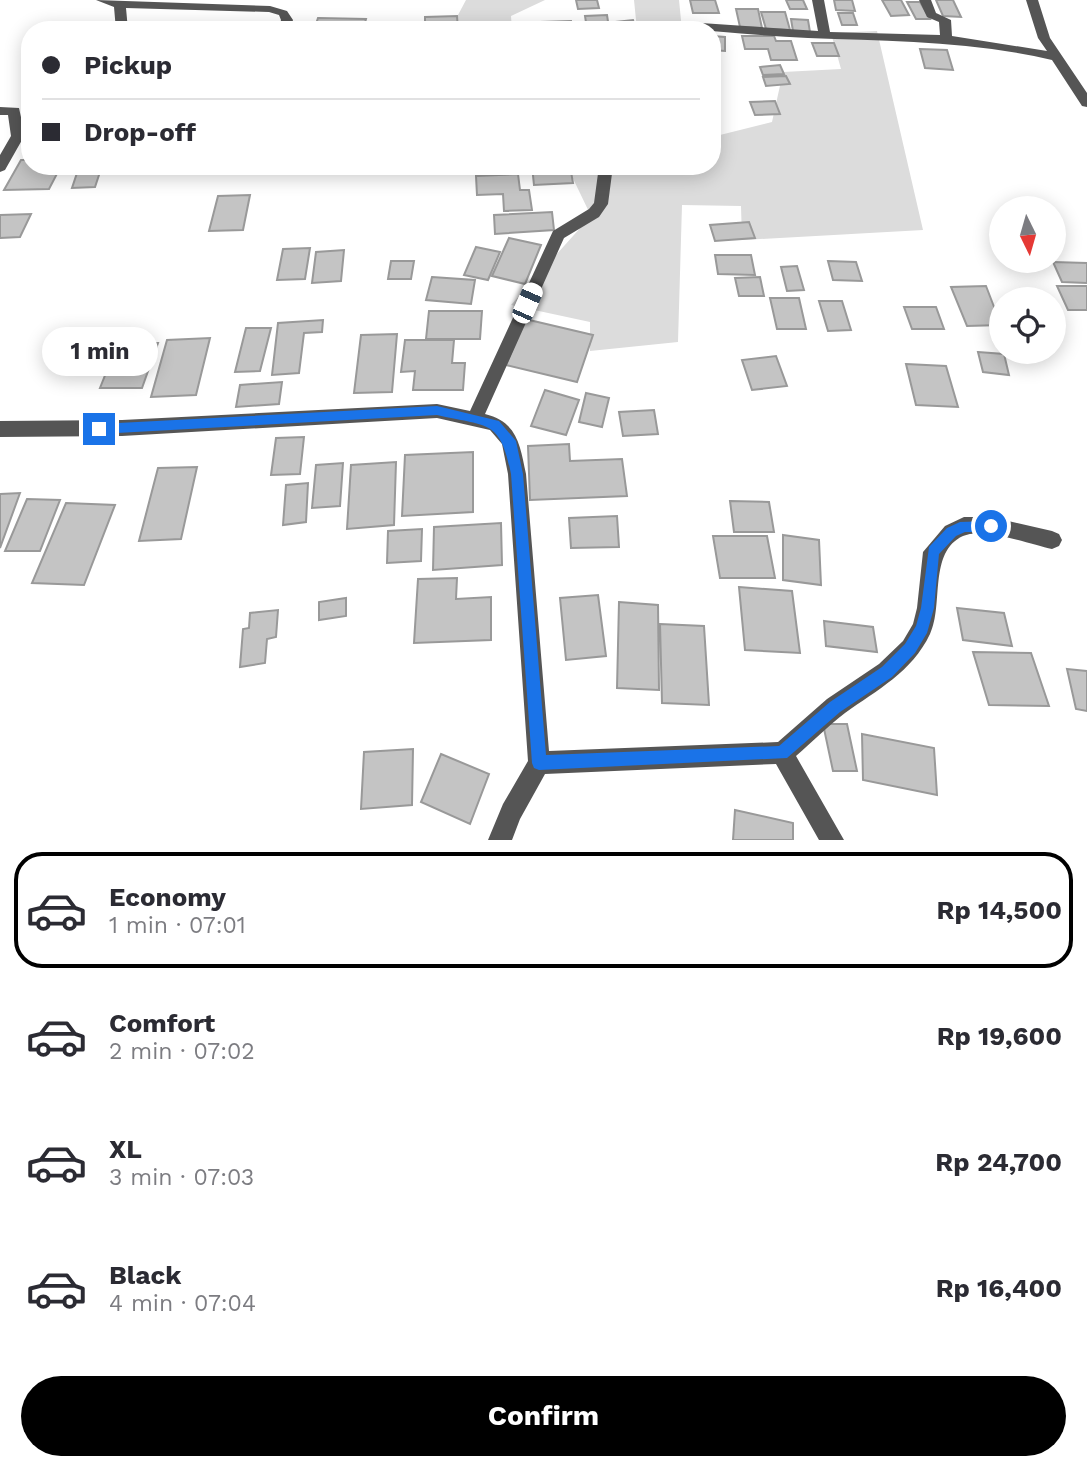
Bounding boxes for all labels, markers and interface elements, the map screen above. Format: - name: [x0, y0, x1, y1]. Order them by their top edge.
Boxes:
- text: Pickup: [84, 50, 172, 80]
- text: Drop-off: [84, 117, 196, 147]
- north arrow: [989, 196, 1066, 273]
- map controls: [989, 196, 1066, 364]
- car: [509, 280, 546, 326]
- button: locate: [989, 287, 1066, 364]
- callout: 1 min: [41, 328, 157, 376]
- text: 1 min: [70, 338, 130, 365]
- route end: [83, 413, 115, 445]
- route start: [975, 510, 1007, 542]
- icon: car: [25, 879, 88, 942]
- text: Economy: [109, 882, 226, 912]
- text: Rp 14,500: [937, 895, 1062, 925]
- text: 1 min · 07:01: [109, 912, 246, 939]
- icon: car: [25, 1005, 88, 1068]
- text: Comfort: [109, 1008, 215, 1038]
- text: Rp 19,600: [937, 1021, 1062, 1051]
- text: 2 min · 07:02: [109, 1038, 255, 1065]
- icon: car: [25, 1131, 88, 1194]
- text: XL: [109, 1134, 142, 1164]
- text: Rp 24,700: [935, 1147, 1062, 1177]
- text: 3 min · 07:03: [109, 1164, 254, 1191]
- icon: car: [25, 1257, 88, 1320]
- text: Black: [109, 1260, 181, 1290]
- text: Rp 16,400: [936, 1273, 1062, 1303]
- text: 4 min · 07:04: [109, 1290, 256, 1317]
- button: Confirm: [21, 1376, 1066, 1456]

